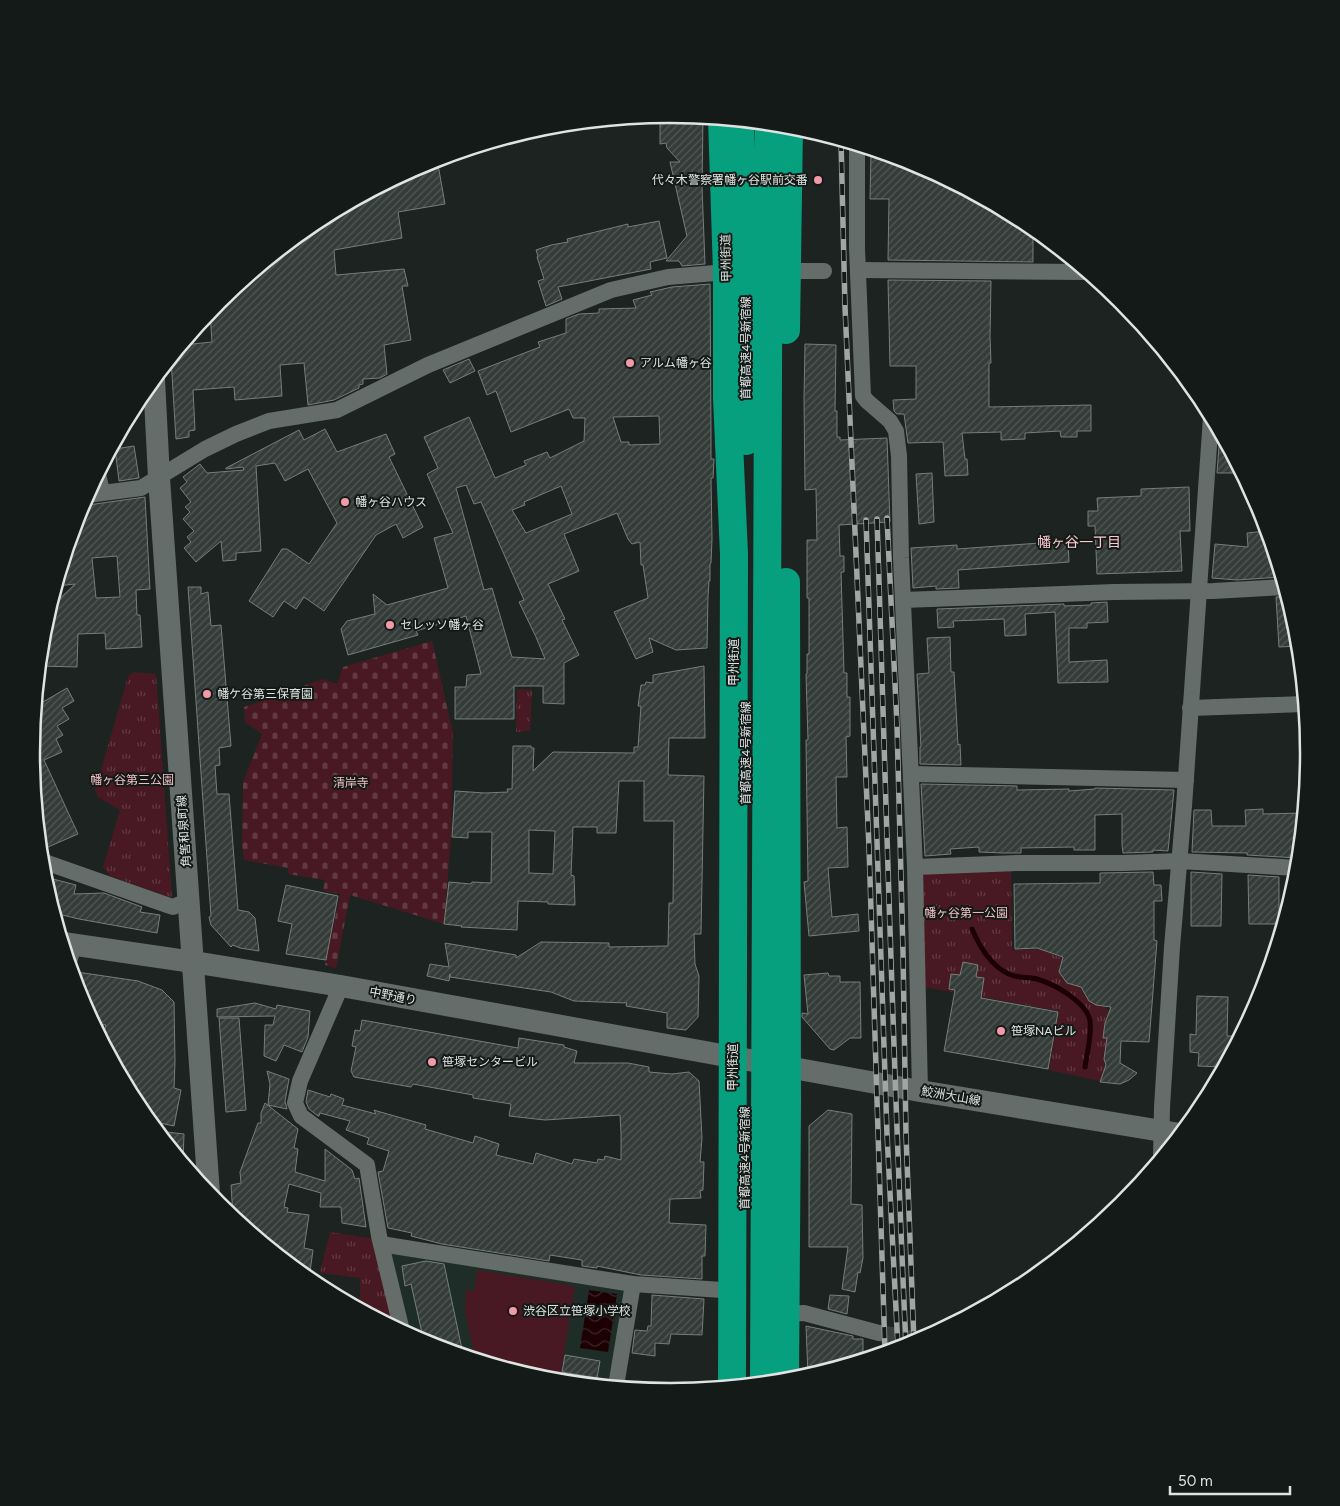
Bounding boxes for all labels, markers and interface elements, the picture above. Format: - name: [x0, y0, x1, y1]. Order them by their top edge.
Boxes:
- place label: 代々木警察署幡ヶ谷駅前交番: [652, 173, 808, 187]
- marker: 代々木警察署幡ヶ谷駅前交番: [812, 174, 824, 186]
- street label: 甲州街道: [719, 234, 733, 282]
- street label: 首都高速4号新宿線: [739, 296, 753, 400]
- place label: アルム幡ヶ谷: [640, 356, 712, 370]
- marker: アルム幡ヶ谷: [624, 357, 636, 369]
- place label: 幡ヶ谷ハウス: [355, 495, 427, 509]
- marker: 幡ヶ谷ハウス: [339, 496, 351, 508]
- district label: 幡ヶ谷一丁目: [1037, 534, 1121, 551]
- place label: セレッソ幡ヶ谷: [400, 618, 484, 632]
- marker: セレッソ幡ヶ谷: [384, 619, 396, 631]
- street label: 甲州街道: [727, 638, 741, 686]
- place label: 幡ケ谷第三保育園: [217, 687, 313, 701]
- marker: 幡ケ谷第三保育園: [201, 688, 213, 700]
- street label: 首都高速4号新宿線: [739, 701, 753, 805]
- park label: 幡ヶ谷第三公園: [90, 773, 174, 787]
- park label: 清岸寺: [333, 776, 369, 790]
- street label: 角筈和泉町線: [175, 795, 193, 867]
- park label: 幡ヶ谷第一公園: [924, 906, 1008, 920]
- street label: 中野通り: [368, 985, 418, 1007]
- place label: 笹塚NAビル: [1011, 1024, 1076, 1038]
- marker: 笹塚NAビル: [995, 1025, 1007, 1037]
- street label: 甲州街道: [726, 1043, 740, 1091]
- place label: 笹塚センタービル: [442, 1055, 538, 1069]
- marker: 笹塚センタービル: [426, 1056, 438, 1068]
- street label: 鮫洲大山線: [920, 1084, 982, 1108]
- street label: 首都高速4号新宿線: [738, 1106, 752, 1210]
- place label: 渋谷区立笹塚小学校: [523, 1304, 631, 1318]
- marker: 渋谷区立笹塚小学校: [507, 1305, 519, 1317]
- scale bar: [1170, 1464, 1290, 1496]
- text: 50 m: [1178, 1472, 1213, 1490]

